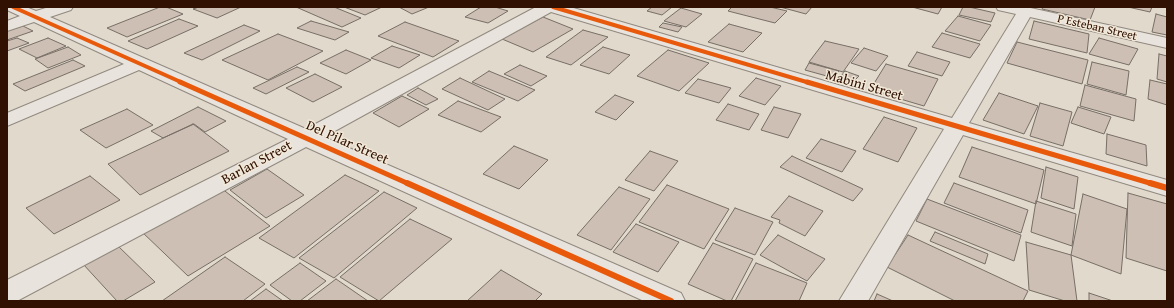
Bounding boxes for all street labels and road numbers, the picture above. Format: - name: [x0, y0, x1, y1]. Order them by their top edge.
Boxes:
- street label: P Esteban Street: [1056, 12, 1138, 44]
- street label: Mabini Street: [823, 67, 905, 105]
- street label: Del Pilar Street: [303, 117, 391, 169]
- street label: Barlan Street: [219, 137, 295, 189]

